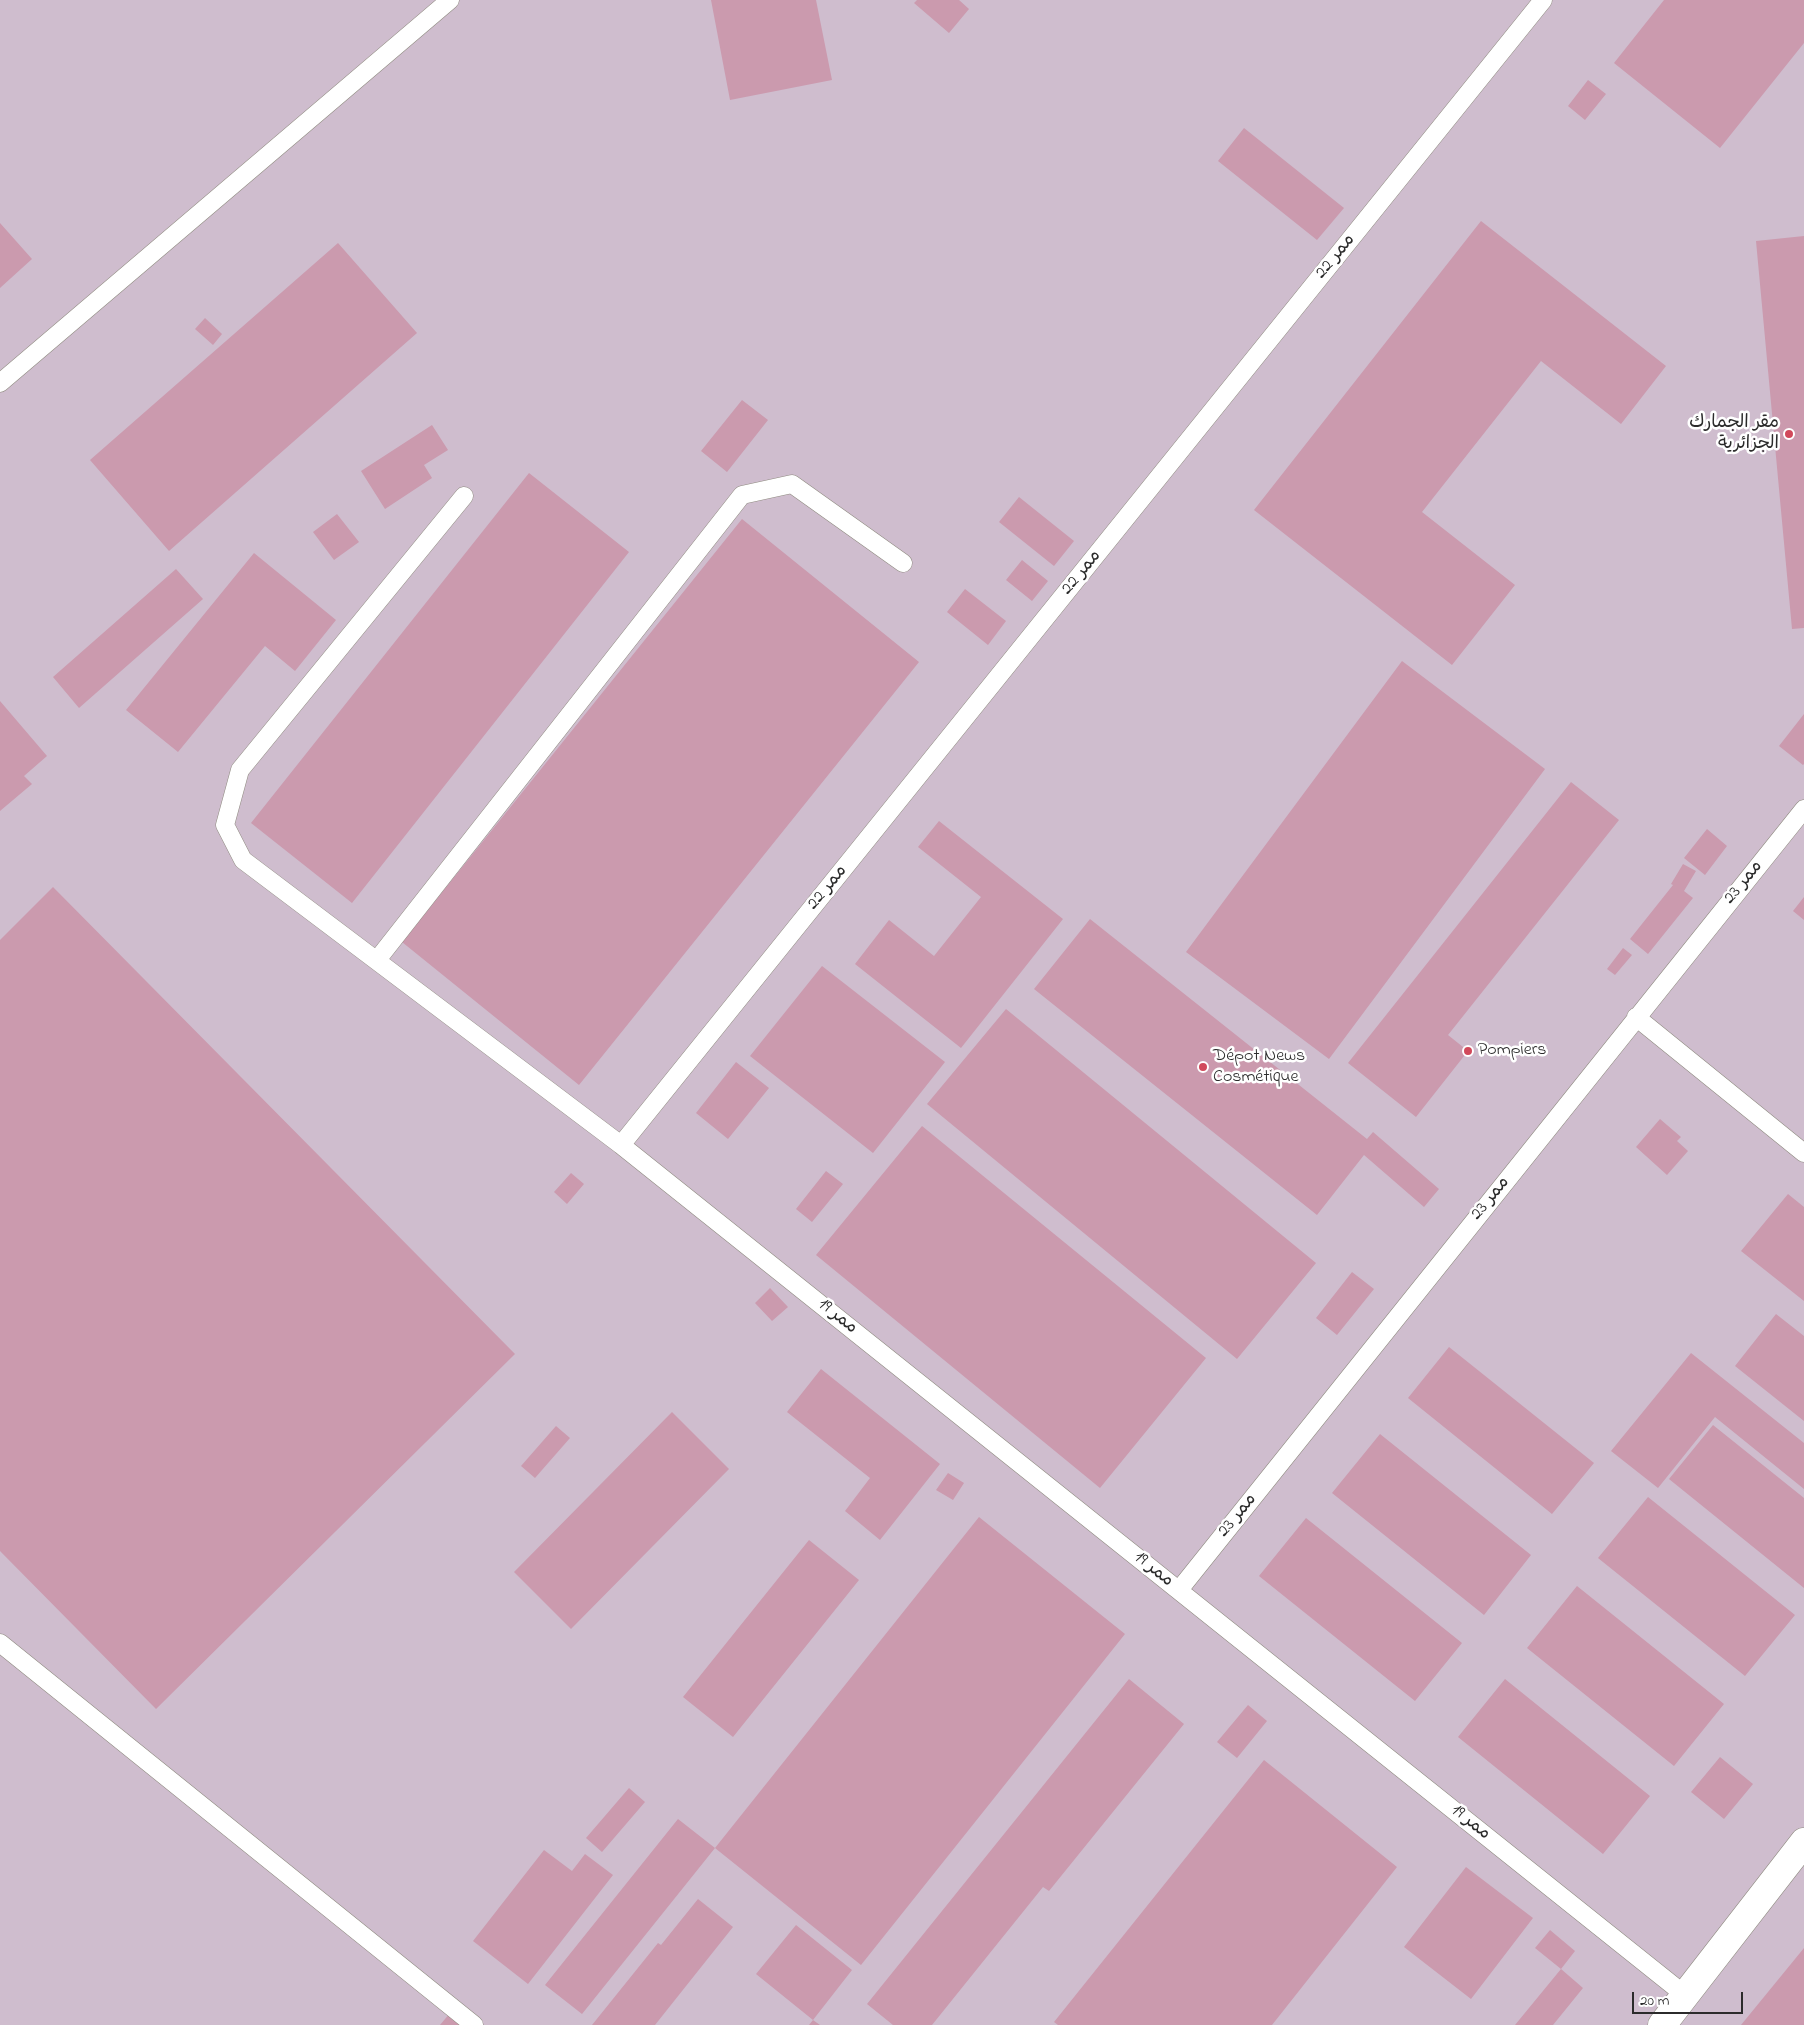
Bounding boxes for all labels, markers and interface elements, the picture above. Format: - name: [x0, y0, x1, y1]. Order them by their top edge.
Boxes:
- street label: ممر 22: [1311, 230, 1361, 284]
- place label: مقر الجمارك الجزائرية: [1689, 413, 1779, 456]
- marker: مقر الجمارك الجزائرية: [1783, 428, 1795, 440]
- street label: ممر 22: [1057, 546, 1107, 600]
- street label: ممر 23: [1720, 857, 1768, 909]
- street label: ممر 22: [803, 861, 853, 915]
- place label: Pompiers: [1478, 1040, 1547, 1062]
- marker: Pompiers: [1462, 1045, 1474, 1057]
- place label: Dépot News Cosmétique: [1213, 1046, 1305, 1088]
- marker: Dépot News Cosmétique: [1197, 1061, 1209, 1073]
- street label: ممر 23: [1467, 1173, 1515, 1225]
- street label: ممر 19: [813, 1295, 861, 1339]
- street label: ممر 23: [1214, 1490, 1262, 1542]
- street label: ممر 19: [1129, 1548, 1177, 1592]
- street label: ممر 19: [1446, 1801, 1494, 1845]
- scale bar: [1634, 1982, 1745, 2014]
- text: 20 m: [1640, 1990, 1669, 2012]

